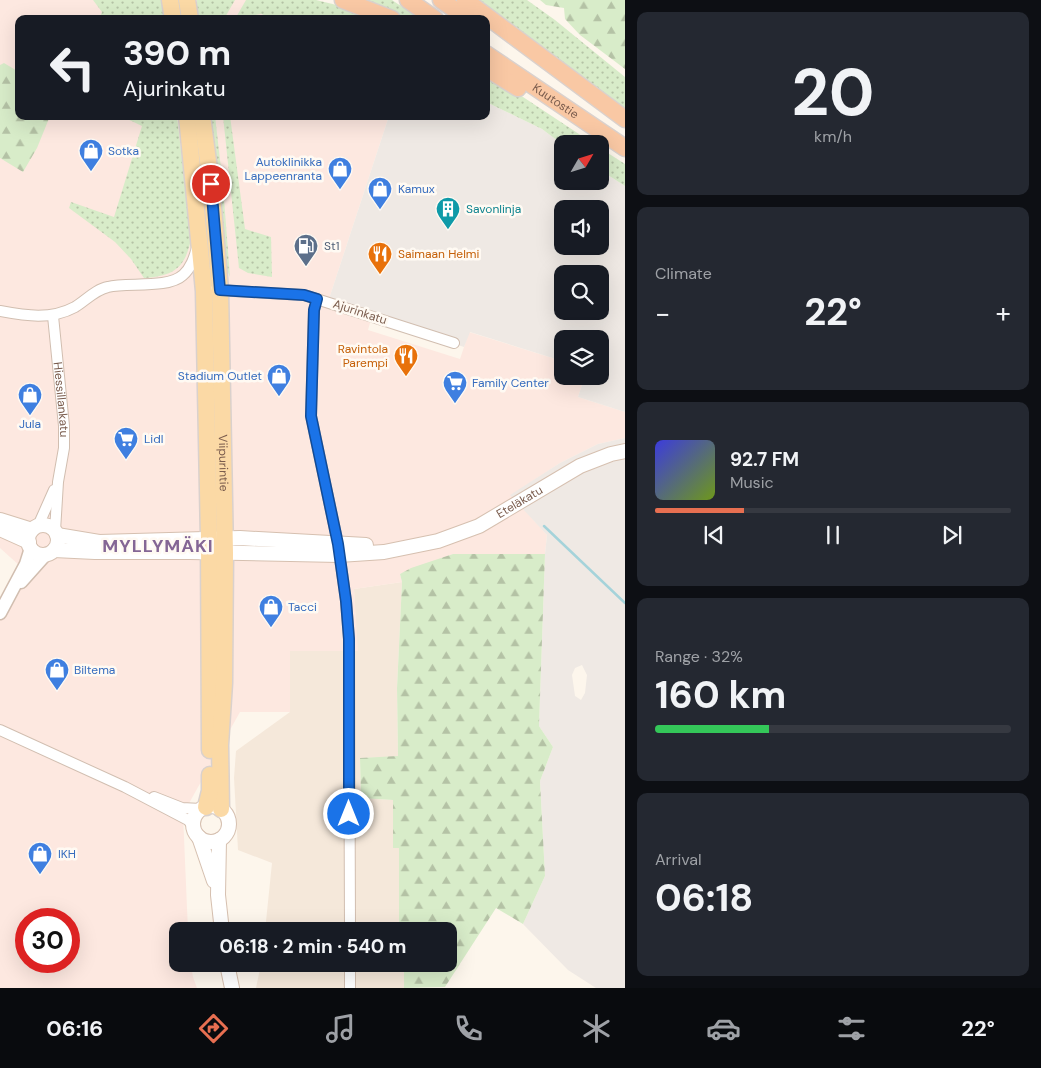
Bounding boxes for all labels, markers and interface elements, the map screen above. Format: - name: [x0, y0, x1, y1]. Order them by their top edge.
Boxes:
- text: 390 m: [123, 30, 231, 76]
- icon: left: [40, 35, 105, 100]
- text: 20: [792, 51, 875, 135]
- text: Ajurinkatu: [123, 74, 226, 103]
- street label: Kuutostie: [529, 80, 582, 122]
- text: km/h: [814, 126, 852, 147]
- north arrow: [554, 135, 609, 190]
- map controls: [554, 135, 609, 385]
- shop icon: Sotka: [78, 138, 104, 172]
- place label: Sotka: [108, 143, 139, 159]
- place label: Autoklinikka Lappeenranta: [245, 154, 322, 184]
- shop icon: Autoklinikka Lappeenranta: [327, 156, 353, 190]
- pin: [190, 163, 232, 205]
- icon: arrive: [197, 170, 225, 198]
- shop icon: Kamux: [367, 176, 393, 210]
- place label: Kamux: [398, 181, 435, 197]
- building icon: Savonlinja: [435, 196, 461, 230]
- button: sound: [554, 200, 609, 255]
- place label: Savonlinja: [466, 201, 521, 217]
- fuel station icon: St1: [293, 233, 319, 267]
- place label: St1: [324, 238, 339, 254]
- restaurant icon: Saimaan Helmi: [367, 241, 393, 275]
- place label: Saimaan Helmi: [398, 246, 480, 262]
- text: Climate: [655, 263, 712, 284]
- button: search: [554, 265, 609, 320]
- text: 22°: [804, 287, 862, 337]
- text: −: [655, 295, 670, 332]
- text: +: [996, 295, 1011, 332]
- street label: Ajurinkatu: [331, 296, 389, 328]
- button: layers: [554, 330, 609, 385]
- place label: Ravintola Parempi: [338, 341, 388, 371]
- restaurant icon: Ravintola Parempi: [393, 343, 419, 377]
- street label: Hiessillankatu: [50, 361, 72, 437]
- shop icon: Stadium Outlet: [266, 363, 292, 397]
- place label: Stadium Outlet: [178, 368, 262, 384]
- supermarket icon: Family Center: [442, 370, 468, 404]
- place label: Family Center: [472, 375, 549, 391]
- shop icon: Jula: [17, 382, 43, 416]
- place label: Jula: [19, 416, 41, 432]
- supermarket icon: Lidl: [113, 426, 139, 460]
- place label: Lidl: [144, 431, 163, 447]
- street label: Viipurintie: [215, 434, 232, 492]
- text: 92.7 FM: [730, 447, 799, 472]
- text: Music: [730, 472, 774, 493]
- street label: Eteläkatu: [493, 482, 546, 522]
- icon: previous: [700, 521, 728, 549]
- icon: pause: [819, 521, 847, 549]
- icon: next: [938, 521, 966, 549]
- district label: MYLLYMÄKI: [102, 534, 214, 558]
- shop icon: Tacci: [258, 594, 284, 628]
- place label: Tacci: [288, 599, 317, 615]
- text: Range · 32%: [655, 646, 743, 667]
- shop icon: Biltema: [44, 657, 70, 691]
- place label: Biltema: [74, 662, 115, 678]
- text: 160 km: [655, 670, 786, 720]
- position arrow: [322, 787, 374, 839]
- shop icon: IKH: [27, 841, 53, 875]
- place label: IKH: [58, 846, 76, 862]
- text: Arrival: [655, 849, 702, 870]
- text: 06:18: [655, 873, 753, 923]
- speed limit sign: 30: [15, 908, 80, 973]
- text: 06:18 · 2 min · 540 m: [220, 934, 406, 959]
- icon: directions: [196, 1011, 231, 1046]
- icon: music: [323, 1011, 358, 1046]
- icon: phone: [451, 1011, 486, 1046]
- icon: climate: [579, 1011, 614, 1046]
- icon: car: [706, 1011, 741, 1046]
- icon: filters: [834, 1011, 869, 1046]
- text: 06:16: [46, 1014, 103, 1043]
- text: 22°: [961, 1014, 995, 1043]

